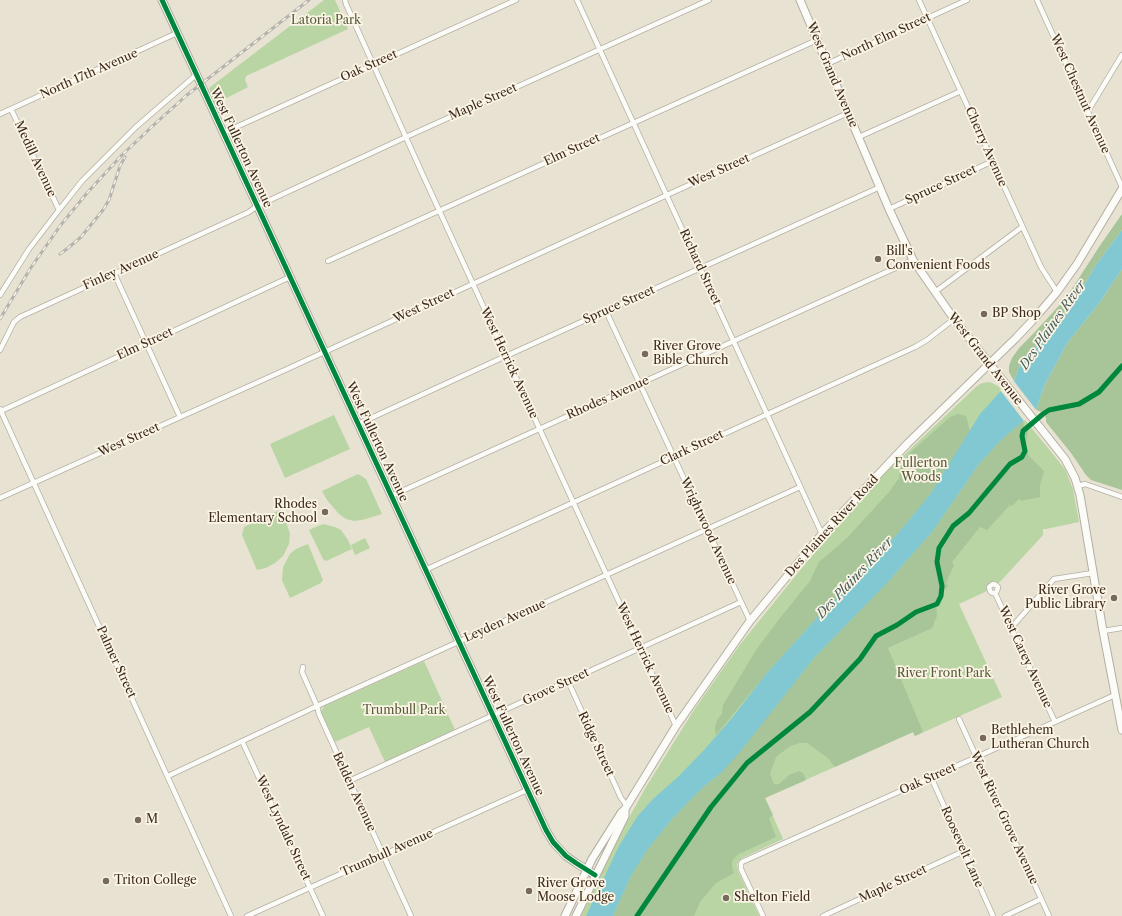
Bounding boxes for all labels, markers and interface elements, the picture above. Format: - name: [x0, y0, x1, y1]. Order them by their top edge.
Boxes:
- street label: North Elm Street: [839, 10, 933, 64]
- park label: Latoria Park: [291, 14, 361, 28]
- street label: West Grand Avenue: [803, 20, 861, 130]
- street label: West Chestnut Avenue: [1047, 32, 1113, 156]
- street label: North 17th Avenue: [38, 46, 140, 102]
- street label: Oak Street: [338, 47, 400, 85]
- street label: Maple Street: [447, 81, 519, 123]
- street label: West Fullerton Avenue: [207, 86, 275, 210]
- street label: Cherry Avenue: [962, 105, 1010, 189]
- street label: Medill Avenue: [11, 119, 59, 199]
- street label: Elm Street: [542, 131, 602, 169]
- street label: West Street: [686, 151, 752, 191]
- street label: Spruce Street: [903, 162, 979, 208]
- street label: Richard Street: [676, 227, 724, 307]
- place label: Bill's Convenient Foods: [886, 245, 990, 273]
- street label: Finley Avenue: [81, 247, 161, 293]
- marker: Bill's Convenient Foods: [873, 254, 883, 264]
- water label: Des Plaines River: [1017, 278, 1089, 372]
- street label: Spruce Street: [581, 283, 657, 327]
- street label: West Street: [391, 286, 457, 326]
- street label: West Herrick Avenue: [477, 305, 541, 421]
- place label: BP Shop: [992, 307, 1041, 321]
- marker: BP Shop: [979, 309, 989, 319]
- street label: West Grand Avenue: [945, 310, 1025, 408]
- street label: Elm Street: [115, 325, 175, 363]
- place label: River Grove Bible Church: [653, 340, 729, 368]
- marker: River Grove Bible Church: [640, 349, 650, 359]
- street label: Rhodes Avenue: [565, 373, 651, 423]
- street label: West Fullerton Avenue: [343, 380, 411, 504]
- street label: West Street: [96, 420, 162, 460]
- street label: Clark Street: [658, 427, 726, 469]
- park label: Fullerton Woods: [894, 457, 948, 485]
- street label: Des Plaines River Road: [782, 472, 882, 580]
- street label: Wrightwood Avenue: [677, 475, 739, 587]
- place label: Rhodes Elementary School: [208, 498, 317, 526]
- marker: Rhodes Elementary School: [320, 507, 330, 517]
- water label: Des Plaines River: [814, 534, 896, 622]
- place label: River Grove Public Library: [1025, 584, 1106, 612]
- marker: River Grove Public Library: [1109, 593, 1119, 603]
- street label: Leyden Avenue: [462, 597, 548, 645]
- street label: West Herrick Avenue: [613, 600, 677, 716]
- street label: West Carey Avenue: [995, 604, 1055, 710]
- street label: Palmer Street: [93, 624, 139, 700]
- street label: Grove Street: [520, 665, 592, 709]
- park label: River Front Park: [897, 667, 991, 681]
- street label: West Fullerton Avenue: [479, 674, 547, 798]
- park label: Trumbull Park: [363, 704, 445, 718]
- street label: Ridge Street: [575, 709, 617, 779]
- place label: Bethlehem Lutheran Church: [991, 724, 1090, 752]
- marker: Bethlehem Lutheran Church: [978, 733, 988, 743]
- street label: West River Grove Avenue: [967, 749, 1041, 887]
- street label: Belden Avenue: [329, 750, 379, 834]
- street label: Oak Street: [897, 760, 959, 798]
- street label: West Lyndale Street: [252, 773, 314, 883]
- street label: Roosevelt Lane: [938, 804, 986, 890]
- place label: M: [146, 813, 158, 827]
- marker: M: [133, 815, 143, 825]
- street label: Trumbull Avenue: [339, 826, 435, 880]
- street label: Maple Street: [857, 862, 929, 906]
- place label: Triton College: [114, 874, 197, 888]
- marker: Triton College: [101, 876, 111, 886]
- place label: River Grove Moose Lodge: [537, 877, 614, 905]
- marker: River Grove Moose Lodge: [524, 886, 534, 896]
- place label: Shelton Field: [734, 891, 810, 905]
- marker: Shelton Field: [721, 893, 731, 903]

